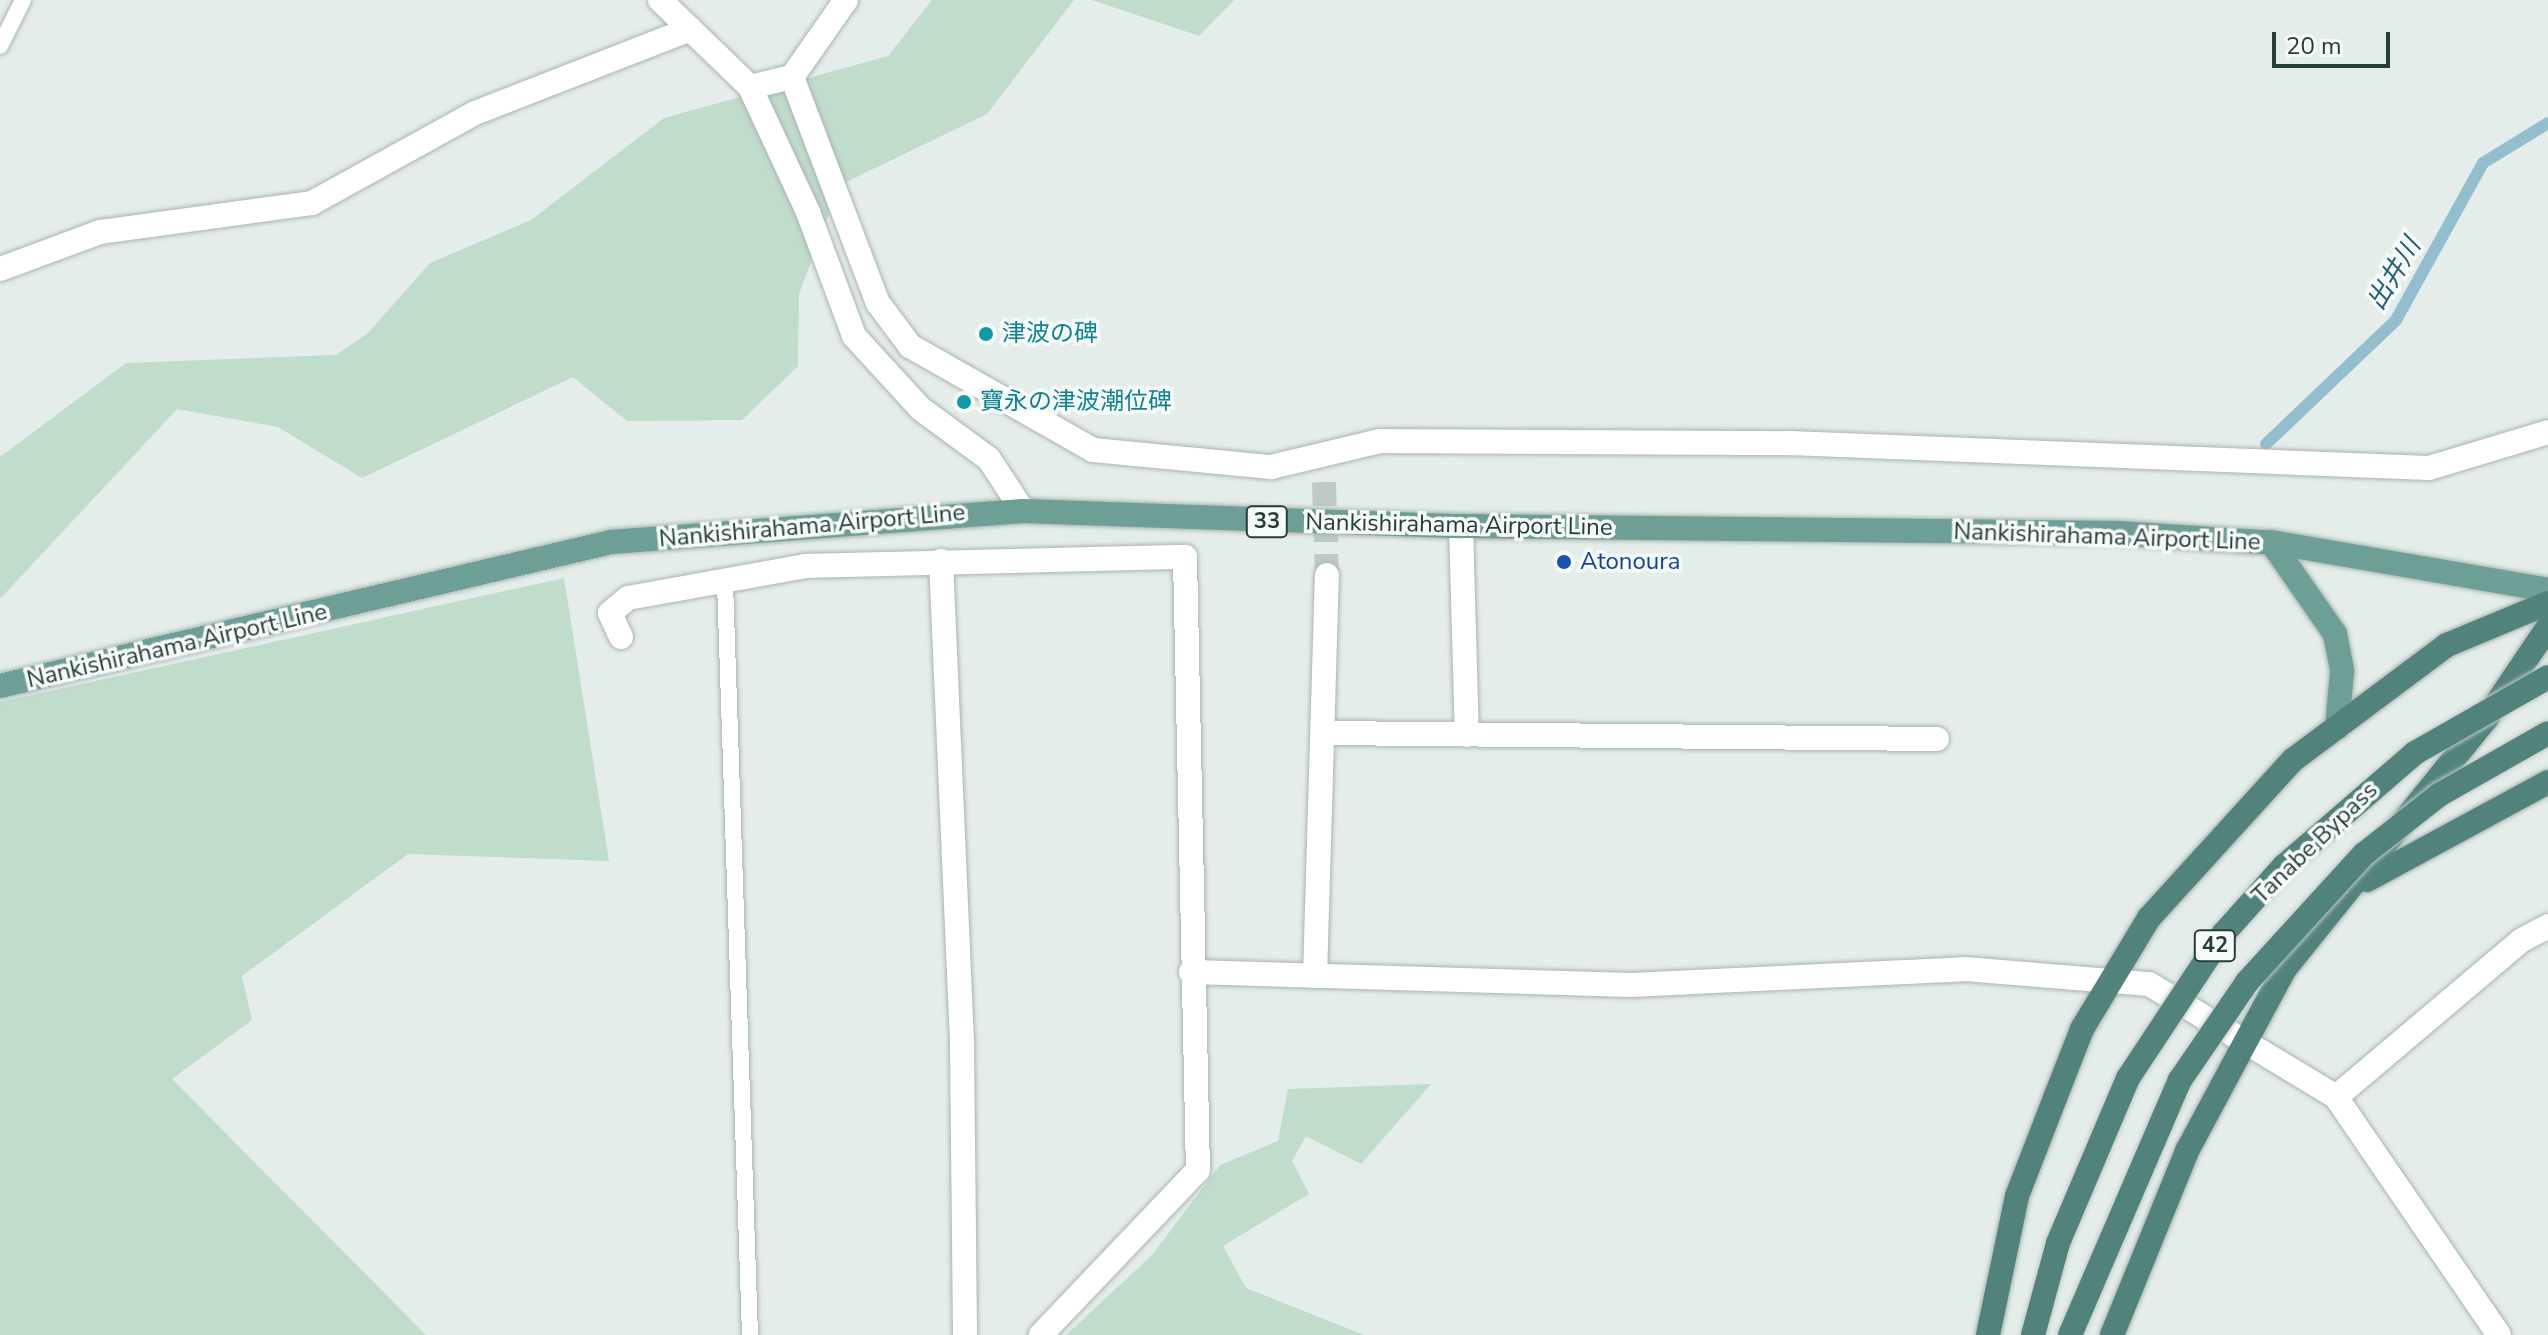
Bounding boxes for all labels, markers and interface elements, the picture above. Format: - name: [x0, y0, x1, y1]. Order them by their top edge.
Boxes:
- scale bar: [2276, 16, 2394, 66]
- text: 20 m: [2286, 30, 2342, 62]
- water label: 出井川: [2361, 233, 2427, 315]
- place label: 津波の碑: [1002, 320, 1098, 348]
- marker: 津波の碑: [977, 325, 995, 343]
- place label: 寶永の津波潮位碑: [980, 388, 1172, 416]
- marker: 寶永の津波潮位碑: [955, 393, 973, 411]
- street label: Nankishirahama Airport Line: [658, 498, 966, 554]
- road number: 33: [1245, 504, 1289, 540]
- street label: Nankishirahama Airport Line: [1305, 508, 1613, 542]
- street label: Nankishirahama Airport Line: [1953, 517, 2261, 557]
- place label: Atonoura: [1580, 548, 1680, 576]
- marker: Atonoura: [1555, 553, 1573, 571]
- street label: Nankishirahama Airport Line: [24, 597, 330, 695]
- street label: Tanabe Bypass: [2246, 776, 2384, 910]
- road number: 42: [2193, 928, 2237, 964]

